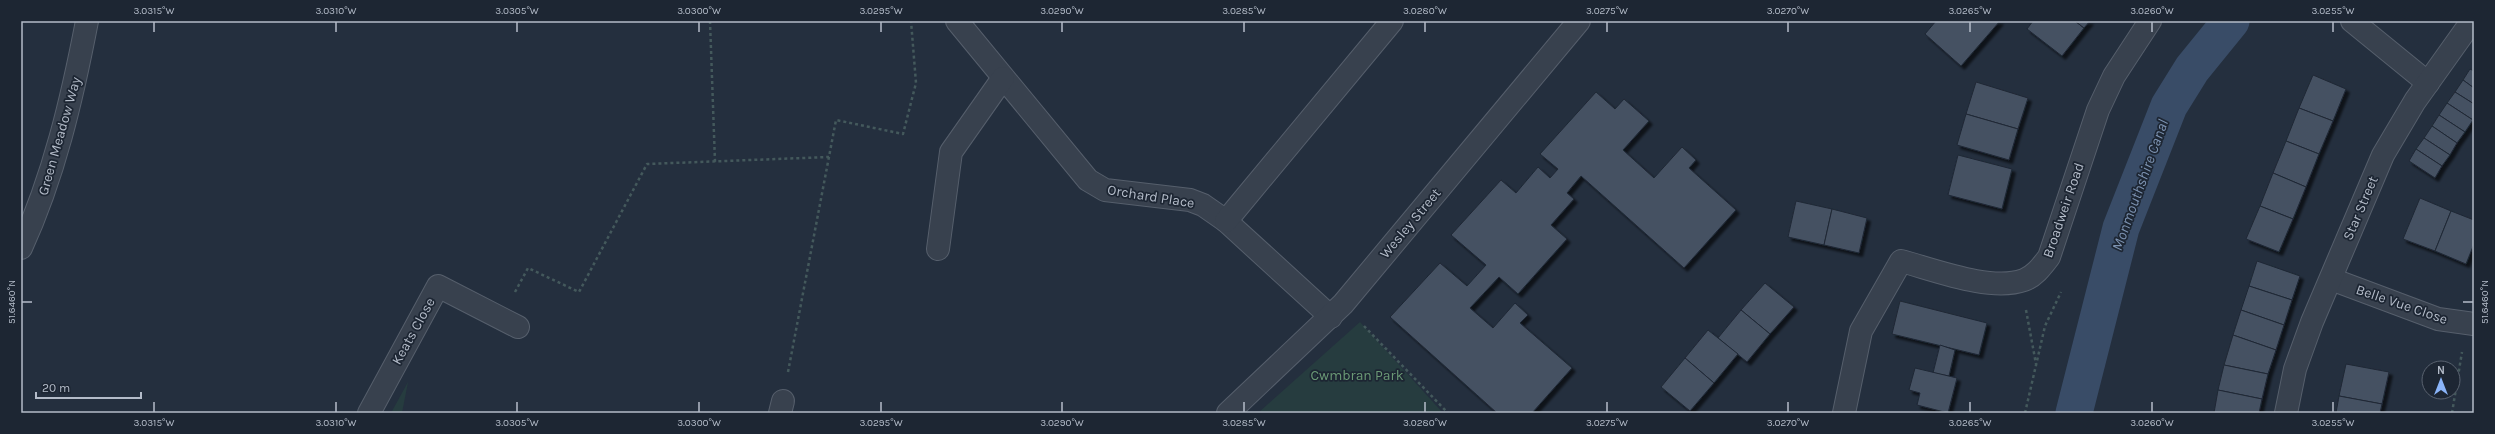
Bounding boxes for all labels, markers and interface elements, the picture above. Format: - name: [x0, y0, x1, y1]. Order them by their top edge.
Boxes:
- text: 3.0315°W: [134, 5, 174, 17]
- text: 3.0310°W: [315, 5, 357, 17]
- text: 3.0305°W: [495, 5, 539, 17]
- text: 3.0300°W: [677, 5, 721, 17]
- text: 3.0295°W: [859, 5, 903, 17]
- text: 3.0290°W: [1040, 5, 1084, 17]
- text: 3.0285°W: [1222, 5, 1266, 17]
- text: 3.0280°W: [1403, 5, 1447, 17]
- text: 3.0275°W: [1586, 5, 1628, 17]
- text: 3.0270°W: [1767, 5, 1809, 17]
- text: 3.0265°W: [1948, 5, 1992, 17]
- text: 3.0260°W: [2130, 5, 2174, 17]
- text: 3.0255°W: [2311, 5, 2355, 17]
- street label: Green Meadow Way: [34, 74, 85, 197]
- water label: Monmouthshire Canal: [2108, 117, 2172, 253]
- street label: Broadweir Road: [2039, 160, 2088, 260]
- street label: Star Street: [2339, 173, 2382, 243]
- street label: Orchard Place: [1106, 181, 1196, 212]
- street label: Wesley Street: [1376, 185, 1445, 262]
- text: 51.6460°N: [6, 280, 18, 324]
- text: 51.6460°N: [2479, 280, 2491, 324]
- street label: Belle Vue Close: [2354, 281, 2450, 328]
- street label: Keats Close: [388, 295, 439, 368]
- north arrow: [2421, 360, 2461, 400]
- text: N: [2437, 364, 2445, 377]
- park label: Cwmbran Park: [1310, 367, 1404, 384]
- scale bar: [36, 374, 141, 400]
- text: 20 m: [42, 381, 70, 395]
- text: 3.0315°W: [134, 417, 174, 429]
- text: 3.0310°W: [315, 417, 357, 429]
- text: 3.0305°W: [495, 417, 539, 429]
- text: 3.0300°W: [677, 417, 721, 429]
- text: 3.0295°W: [859, 417, 903, 429]
- text: 3.0290°W: [1040, 417, 1084, 429]
- text: 3.0285°W: [1222, 417, 1266, 429]
- text: 3.0280°W: [1403, 417, 1447, 429]
- text: 3.0275°W: [1586, 417, 1628, 429]
- text: 3.0270°W: [1767, 417, 1809, 429]
- text: 3.0265°W: [1948, 417, 1992, 429]
- text: 3.0260°W: [2130, 417, 2174, 429]
- text: 3.0255°W: [2311, 417, 2355, 429]

